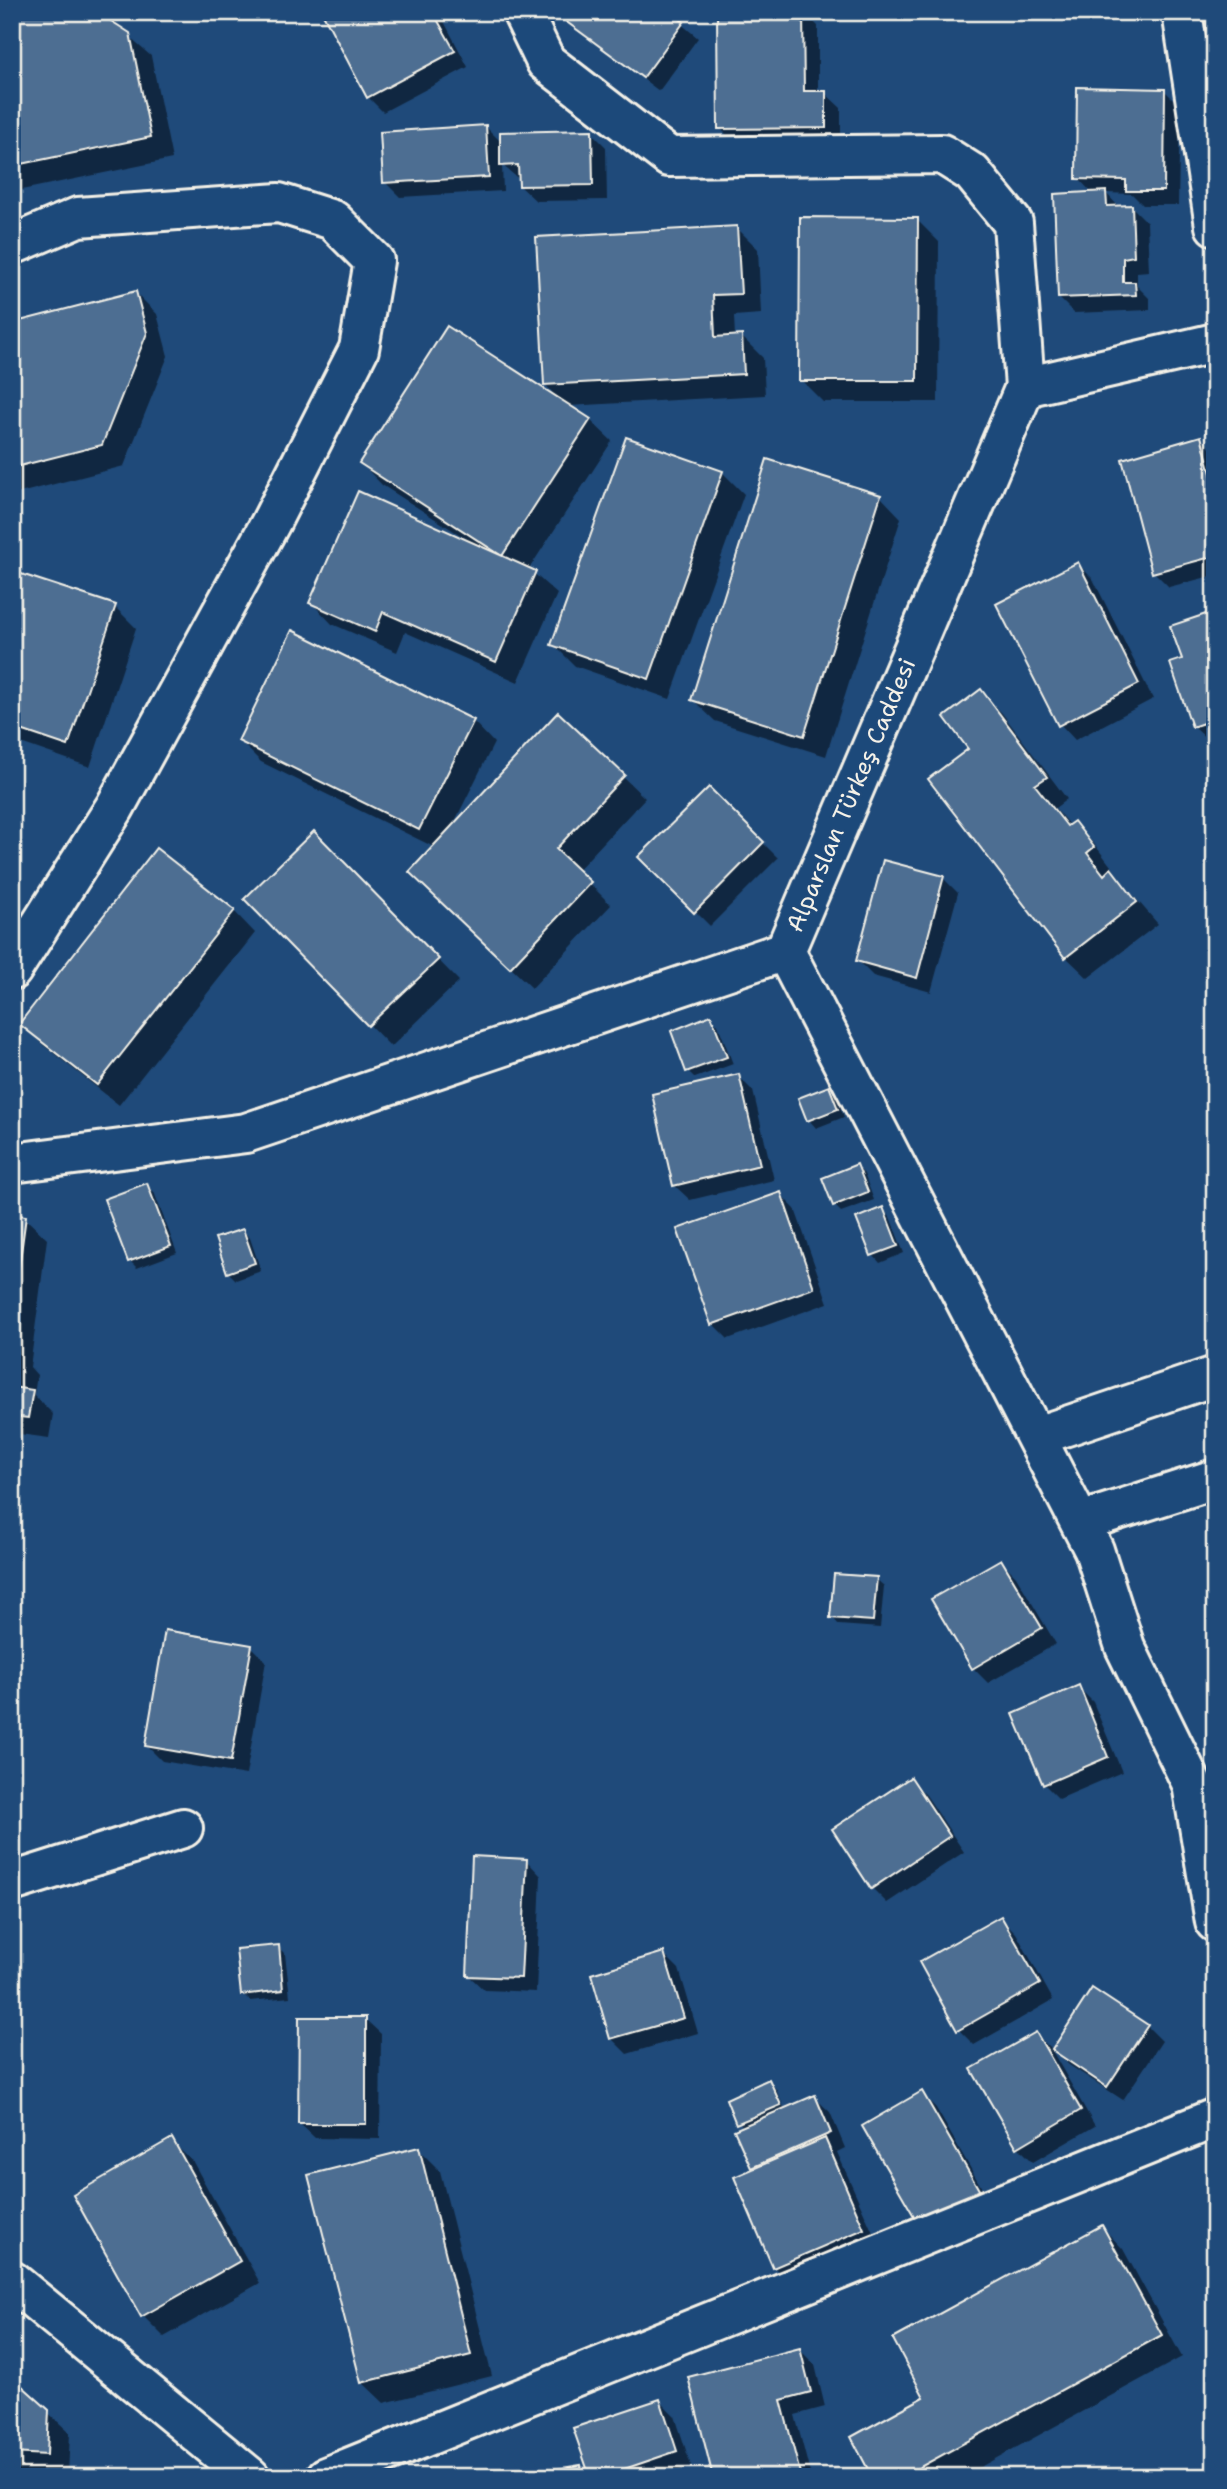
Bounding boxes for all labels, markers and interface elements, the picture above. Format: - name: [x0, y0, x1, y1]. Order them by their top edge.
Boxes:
- street label: Alparslan Türkeş Caddesi: [779, 653, 923, 937]

